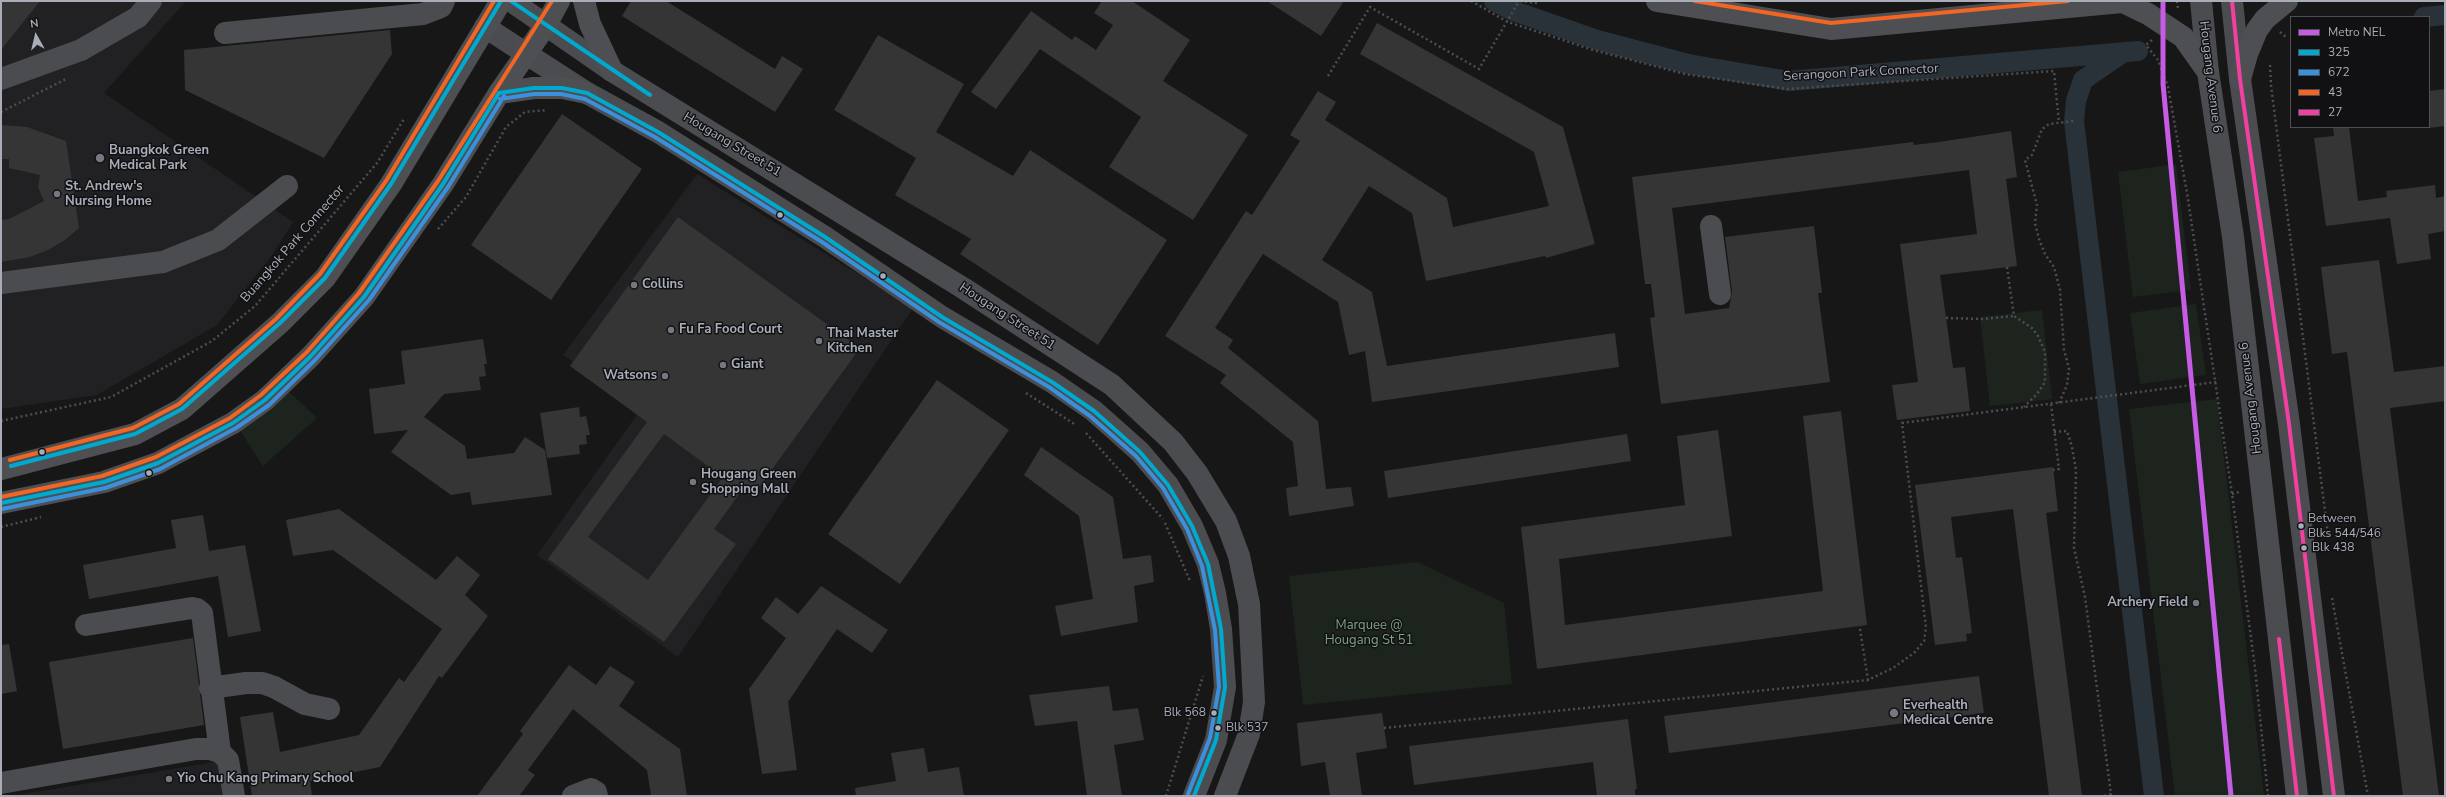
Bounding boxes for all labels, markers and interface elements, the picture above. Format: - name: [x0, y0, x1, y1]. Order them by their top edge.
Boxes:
- north arrow: [16, 16, 56, 56]
- text: N: [29, 16, 39, 32]
- legend: [2290, 16, 2430, 128]
- street label: Hougang Avenue 6: [2195, 20, 2225, 134]
- text: Metro NEL: [2328, 24, 2385, 40]
- text: 325: [2328, 44, 2350, 60]
- street label: Serangoon Park Connector: [1783, 61, 1939, 85]
- text: 672: [2328, 64, 2350, 80]
- text: 43: [2328, 84, 2342, 100]
- text: 27: [2328, 104, 2342, 120]
- street label: Hougang Street 51: [680, 110, 784, 180]
- place label: Buangkok Green Medical Park: [109, 143, 209, 174]
- marker: Buangkok Green Medical Park: [94, 152, 106, 164]
- place label: St. Andrew's Nursing Home: [65, 179, 152, 210]
- street label: Buangkok Park Connector: [238, 182, 348, 306]
- marker: St. Andrew's Nursing Home: [52, 189, 62, 199]
- unlabelled marker: [775, 210, 785, 220]
- unlabelled marker: [878, 271, 888, 281]
- place label: Collins: [642, 277, 683, 293]
- marker: Collins: [629, 280, 639, 290]
- street label: Hougang Street 51: [956, 280, 1058, 354]
- place label: Fu Fa Food Court: [679, 322, 782, 338]
- marker: Fu Fa Food Court: [666, 325, 676, 335]
- place label: Thai Master Kitchen: [827, 326, 898, 357]
- marker: Thai Master Kitchen: [814, 336, 824, 346]
- street label: Hougang Avenue 6: [2236, 341, 2266, 455]
- place label: Giant: [731, 357, 764, 373]
- marker: Giant: [718, 360, 728, 370]
- place label: Watsons: [603, 368, 657, 384]
- marker: Watsons: [660, 371, 670, 381]
- unlabelled marker: [37, 447, 47, 457]
- place label: Hougang Green Shopping Mall: [701, 467, 796, 498]
- unlabelled marker: [144, 468, 154, 478]
- marker: Hougang Green Shopping Mall: [688, 477, 698, 487]
- place label: Between Blks 544/546: [2308, 512, 2381, 540]
- marker: Between Blks 544/546: [2296, 521, 2306, 531]
- place label: Blk 438: [2312, 541, 2354, 555]
- marker: Blk 438: [2299, 543, 2309, 553]
- place label: Archery Field: [2107, 595, 2188, 611]
- marker: Archery Field: [2191, 598, 2201, 608]
- park label: Marquee @ Hougang St 51: [1325, 618, 1413, 649]
- place label: Everhealth Medical Centre: [1903, 698, 1993, 729]
- place label: Blk 568: [1164, 706, 1206, 720]
- marker: Everhealth Medical Centre: [1888, 707, 1900, 719]
- marker: Blk 568: [1209, 708, 1219, 718]
- place label: Blk 537: [1226, 721, 1268, 735]
- marker: Blk 537: [1213, 723, 1223, 733]
- place label: Yio Chu Kang Primary School: [177, 771, 354, 787]
- marker: Yio Chu Kang Primary School: [164, 774, 174, 784]

